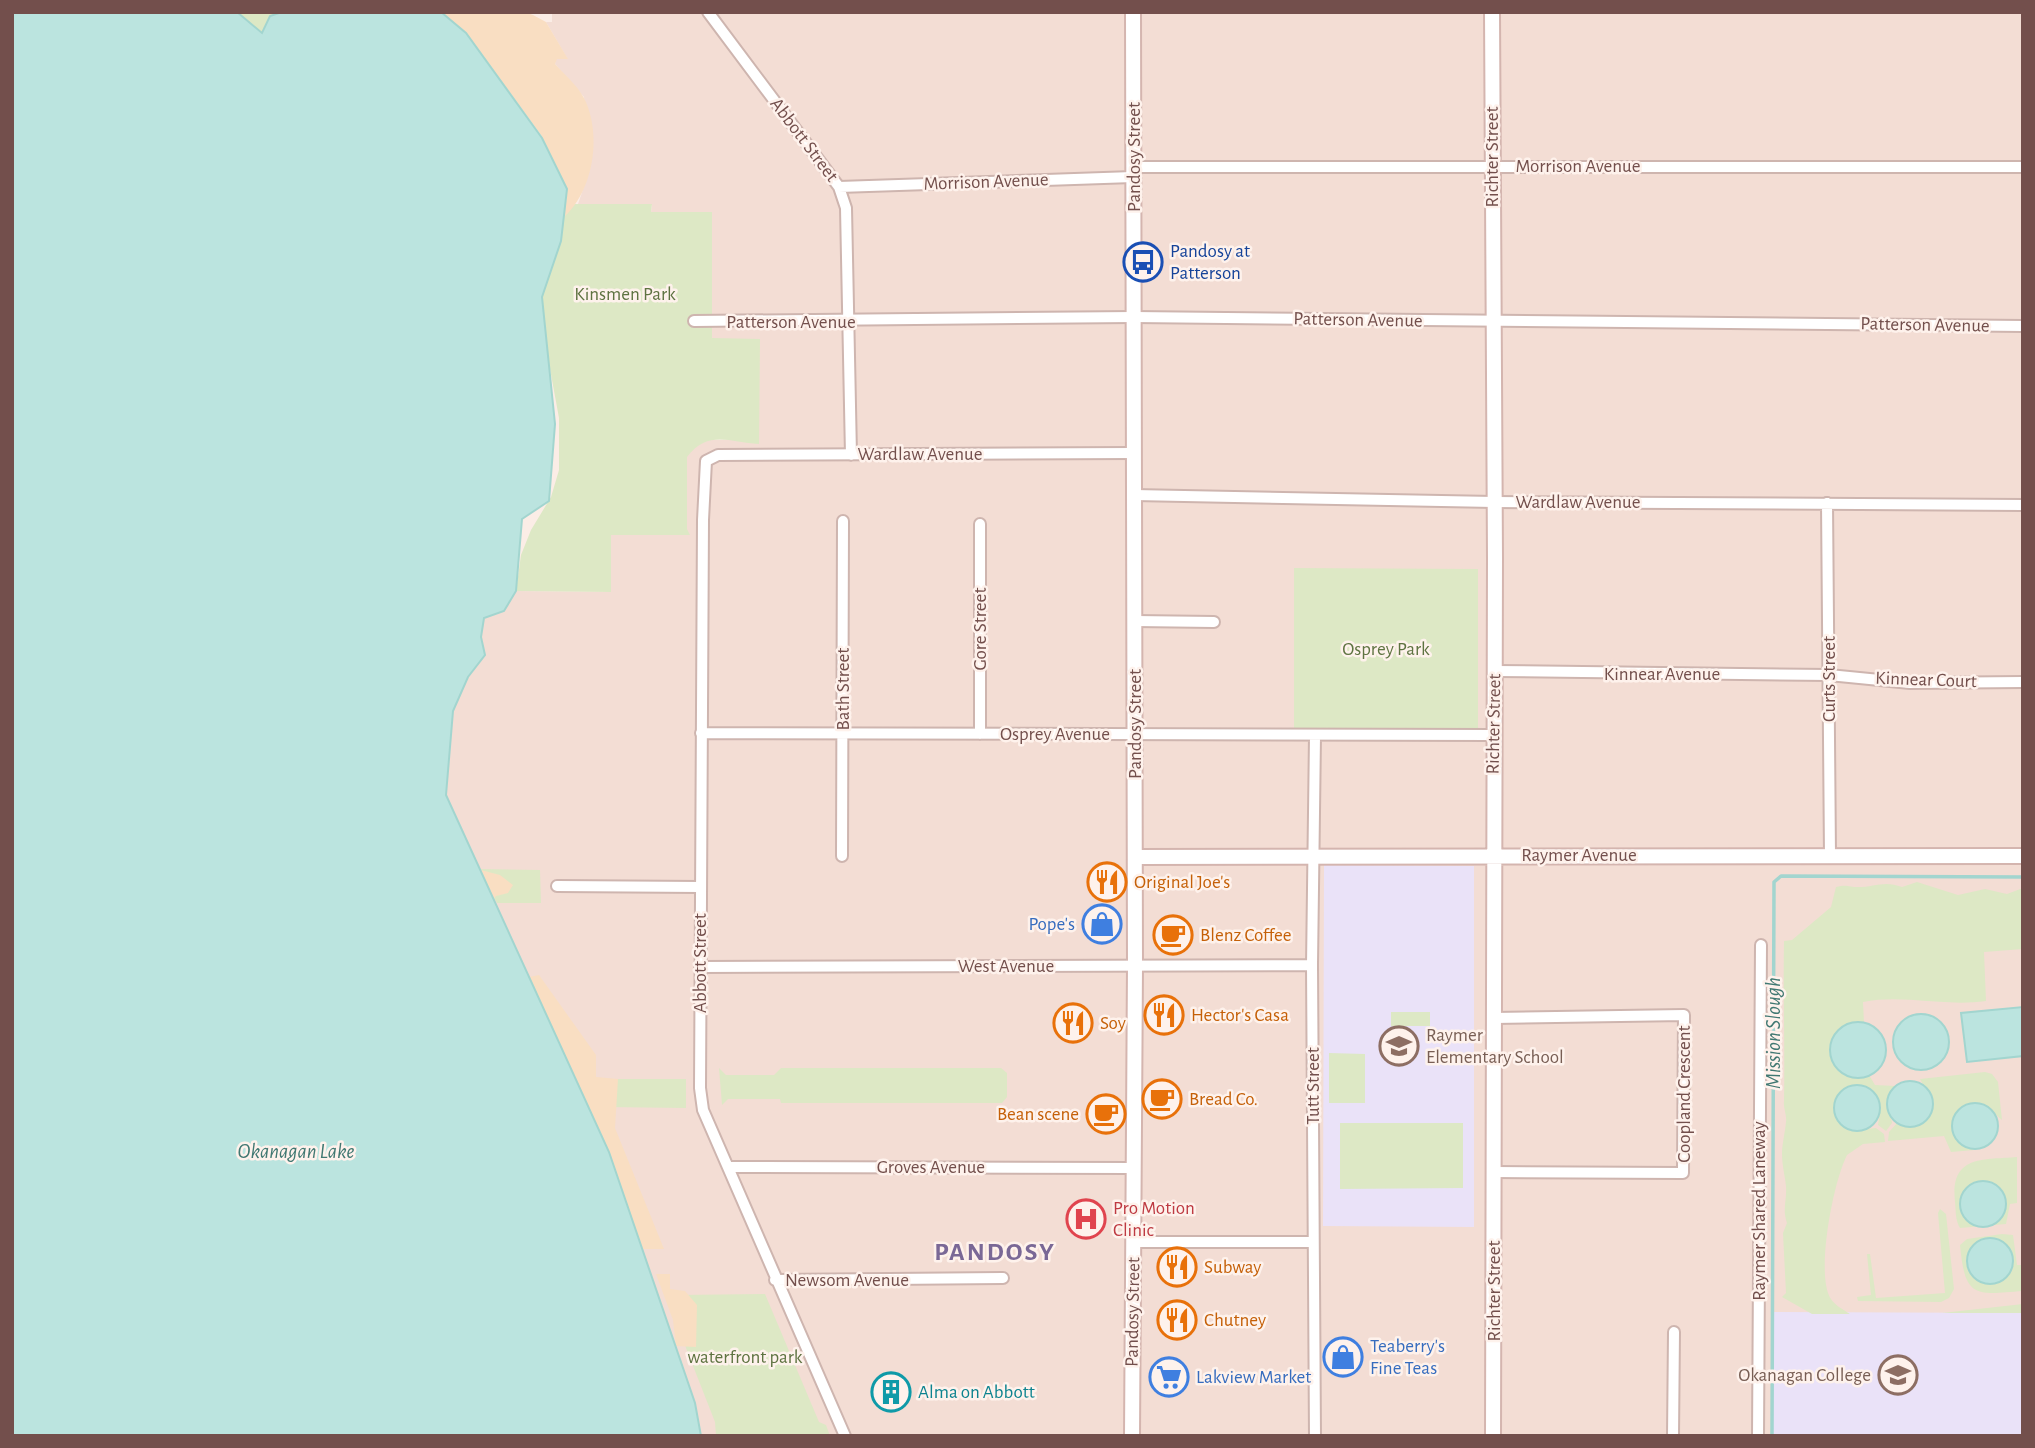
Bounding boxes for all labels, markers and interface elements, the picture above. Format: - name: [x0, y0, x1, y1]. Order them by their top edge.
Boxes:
- street label: Abbott Street: [766, 94, 842, 186]
- street label: Pandosy Street: [1125, 102, 1144, 212]
- street label: Richter Street: [1483, 107, 1502, 207]
- street label: Morrison Avenue: [1515, 157, 1641, 176]
- street label: Morrison Avenue: [923, 170, 1049, 194]
- bus stop icon: Pandosy at Patterson: [1122, 241, 1164, 283]
- place label: Pandosy at Patterson: [1170, 242, 1250, 283]
- park label: Kinsmen Park: [574, 285, 676, 304]
- street label: Patterson Avenue: [1293, 309, 1423, 331]
- street label: Patterson Avenue: [726, 313, 856, 332]
- street label: Patterson Avenue: [1860, 314, 1990, 336]
- street label: Wardlaw Avenue: [857, 445, 983, 464]
- street label: Wardlaw Avenue: [1515, 493, 1641, 512]
- street label: Gore Street: [971, 588, 990, 670]
- street label: Curts Street: [1820, 636, 1839, 722]
- park label: Osprey Park: [1342, 640, 1430, 659]
- street label: Bath Street: [834, 648, 853, 730]
- street label: Kinnear Avenue: [1604, 665, 1720, 684]
- street label: Pandosy Street: [1126, 669, 1145, 779]
- street label: Kinnear Court: [1875, 669, 1977, 691]
- street label: Richter Street: [1484, 673, 1504, 775]
- street label: Osprey Avenue: [1000, 725, 1110, 744]
- street label: Raymer Avenue: [1521, 846, 1637, 865]
- restaurant icon: Original Joe's: [1086, 861, 1128, 903]
- place label: Original Joe's: [1134, 873, 1230, 892]
- shop icon: Pope's: [1081, 903, 1123, 945]
- street label: Abbott Street: [691, 913, 710, 1013]
- cafe icon: Blenz Coffee: [1152, 914, 1194, 956]
- place label: Pope's: [1028, 915, 1075, 934]
- place label: Blenz Coffee: [1200, 926, 1292, 945]
- street label: West Avenue: [958, 957, 1054, 976]
- water label: Mission Slough: [1763, 977, 1784, 1089]
- restaurant icon: Hector's Casa: [1143, 994, 1185, 1036]
- restaurant icon: Soy: [1052, 1002, 1094, 1044]
- place label: Hector's Casa: [1191, 1006, 1289, 1025]
- place label: Soy: [1100, 1014, 1126, 1033]
- school or university icon: Raymer Elementary School: [1378, 1025, 1420, 1067]
- street label: Coopland Crescent: [1675, 1025, 1694, 1163]
- place label: Raymer Elementary School: [1426, 1026, 1564, 1067]
- street label: Tutt Street: [1304, 1047, 1323, 1125]
- cafe icon: Bread Co.: [1141, 1078, 1183, 1120]
- place label: Bread Co.: [1189, 1090, 1258, 1109]
- cafe icon: Bean scene: [1085, 1093, 1127, 1135]
- place label: Bean scene: [997, 1105, 1079, 1124]
- street label: Raymer Shared Laneway: [1750, 1121, 1769, 1301]
- water label: Okanagan Lake: [238, 1141, 354, 1162]
- street label: Groves Avenue: [877, 1158, 985, 1177]
- hospital icon: Pro Motion Clinic: [1065, 1198, 1107, 1240]
- place label: Pro Motion Clinic: [1113, 1199, 1195, 1240]
- district label: PANDOSY: [934, 1239, 1056, 1265]
- street label: Richter Street: [1485, 1241, 1504, 1341]
- restaurant icon: Subway: [1156, 1246, 1198, 1288]
- street label: Pandosy Street: [1123, 1257, 1143, 1367]
- place label: Subway: [1204, 1258, 1261, 1277]
- street label: Newsom Avenue: [785, 1271, 909, 1290]
- restaurant icon: Chutney: [1156, 1299, 1198, 1341]
- place label: Chutney: [1204, 1311, 1266, 1330]
- shop icon: Teaberry's Fine Teas: [1322, 1336, 1364, 1378]
- place label: Teaberry's Fine Teas: [1370, 1337, 1445, 1378]
- park label: waterfront park: [687, 1348, 803, 1367]
- school or university icon: Okanagan College: [1877, 1354, 1919, 1396]
- supermarket icon: Lakview Market: [1148, 1356, 1190, 1398]
- place label: Okanagan College: [1738, 1366, 1871, 1385]
- place label: Lakview Market: [1196, 1368, 1311, 1387]
- building icon: Alma on Abbott: [870, 1371, 912, 1413]
- place label: Alma on Abbott: [918, 1383, 1035, 1402]

